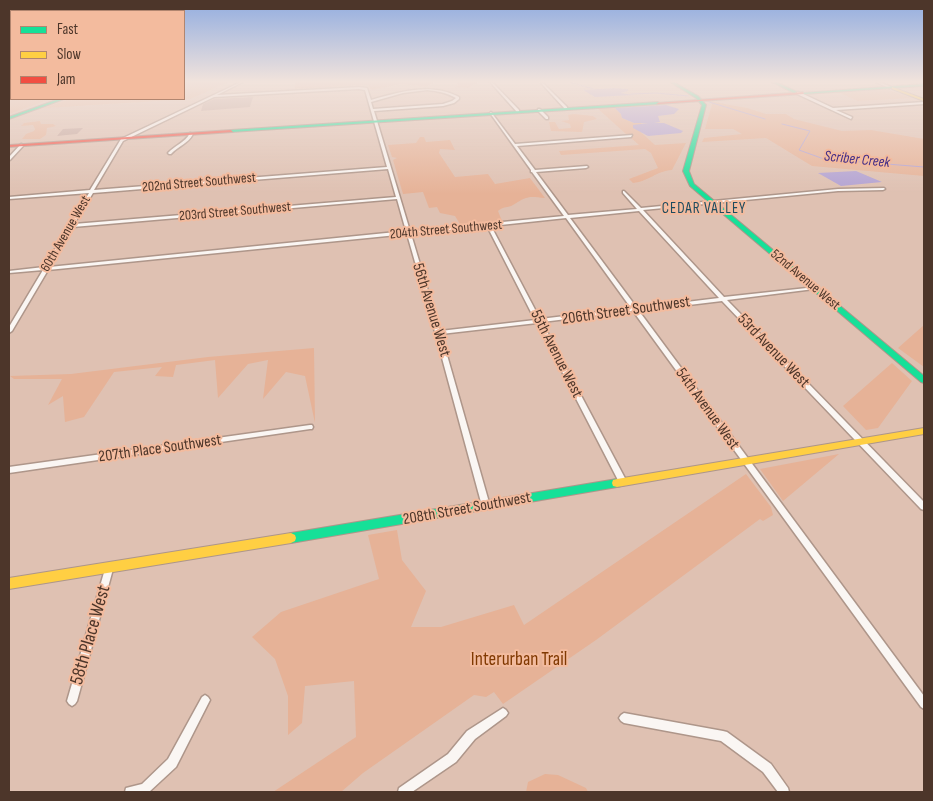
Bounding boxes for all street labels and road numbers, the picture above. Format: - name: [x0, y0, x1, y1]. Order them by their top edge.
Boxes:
- street label: 202nd Street Southwest: [141, 170, 257, 196]
- street label: 60th Avenue West: [37, 193, 95, 275]
- street label: 203rd Street Southwest: [178, 199, 292, 225]
- street label: 204th Street Southwest: [389, 217, 503, 243]
- street label: 52nd Avenue West: [767, 246, 843, 314]
- street label: 56th Avenue West: [408, 261, 454, 359]
- street label: 206th Street Southwest: [561, 293, 691, 329]
- street label: 55th Avenue West: [526, 307, 586, 401]
- street label: 53rd Avenue West: [733, 310, 813, 392]
- street label: 54th Avenue West: [671, 364, 743, 454]
- street label: 207th Place Southwest: [97, 431, 223, 467]
- street label: 208th Street Southwest: [402, 488, 532, 530]
- street label: 58th Place West: [66, 583, 116, 687]

